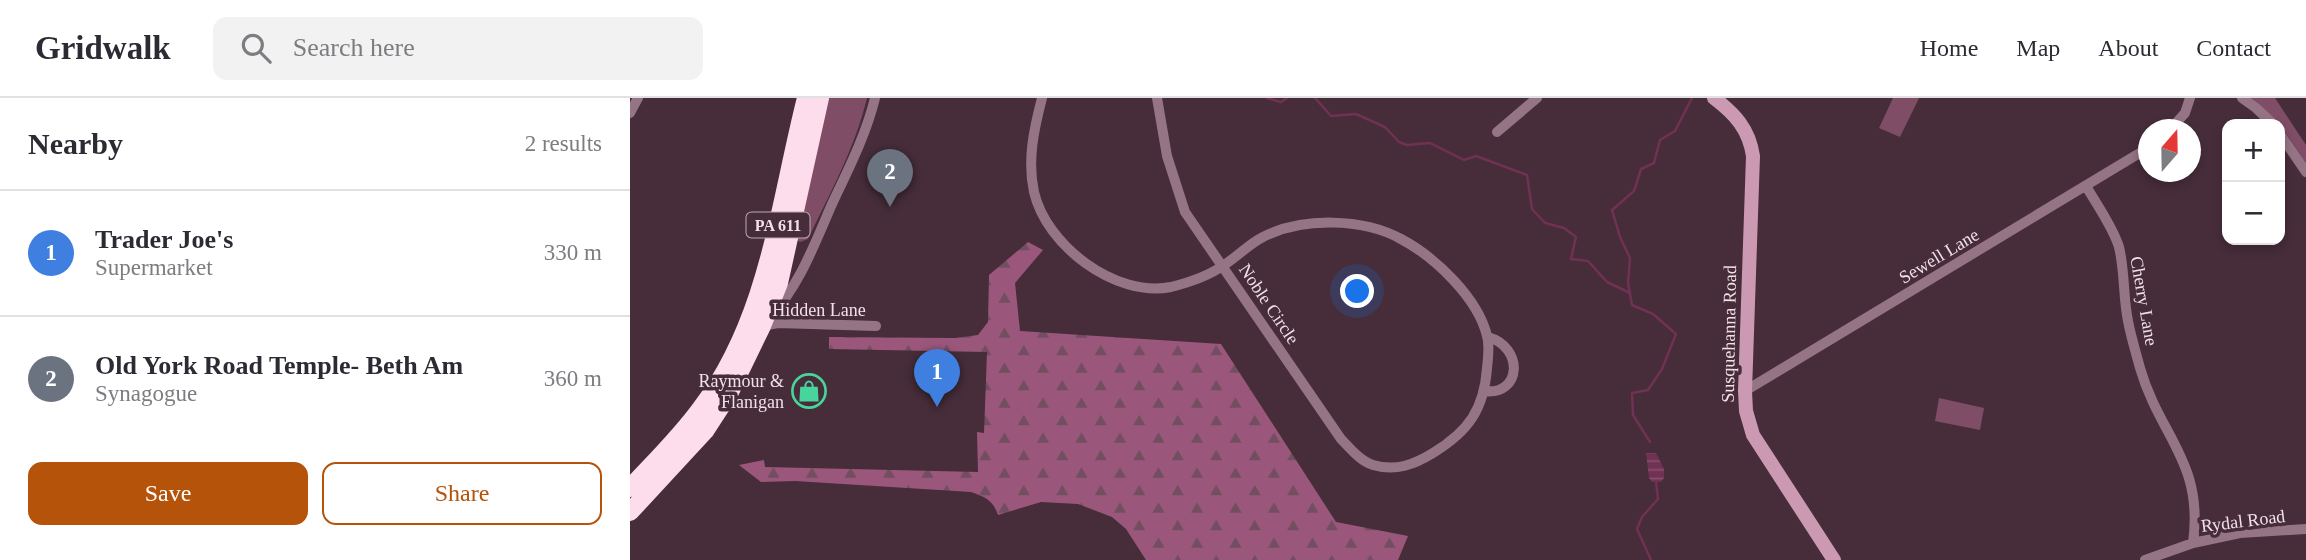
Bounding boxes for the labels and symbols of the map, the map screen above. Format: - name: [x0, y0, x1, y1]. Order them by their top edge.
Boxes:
- north arrow: [2138, 119, 2201, 182]
- pin: 2: [867, 149, 913, 207]
- road number: PA 611: [746, 212, 810, 238]
- street label: Sewell Lane: [1896, 224, 1983, 288]
- street label: Cherry Lane: [2126, 255, 2162, 347]
- street label: Noble Circle: [1235, 260, 1303, 348]
- street label: Susquehanna Road: [1718, 265, 1740, 403]
- your location: [1340, 274, 1374, 308]
- street label: Hidden Lane: [772, 300, 866, 320]
- pin: 1: [914, 349, 960, 407]
- place label: Raymour & Flanigan: [699, 371, 784, 412]
- shop icon: Raymour & Flanigan: [790, 372, 828, 410]
- street label: Rydal Road: [2200, 506, 2286, 536]

